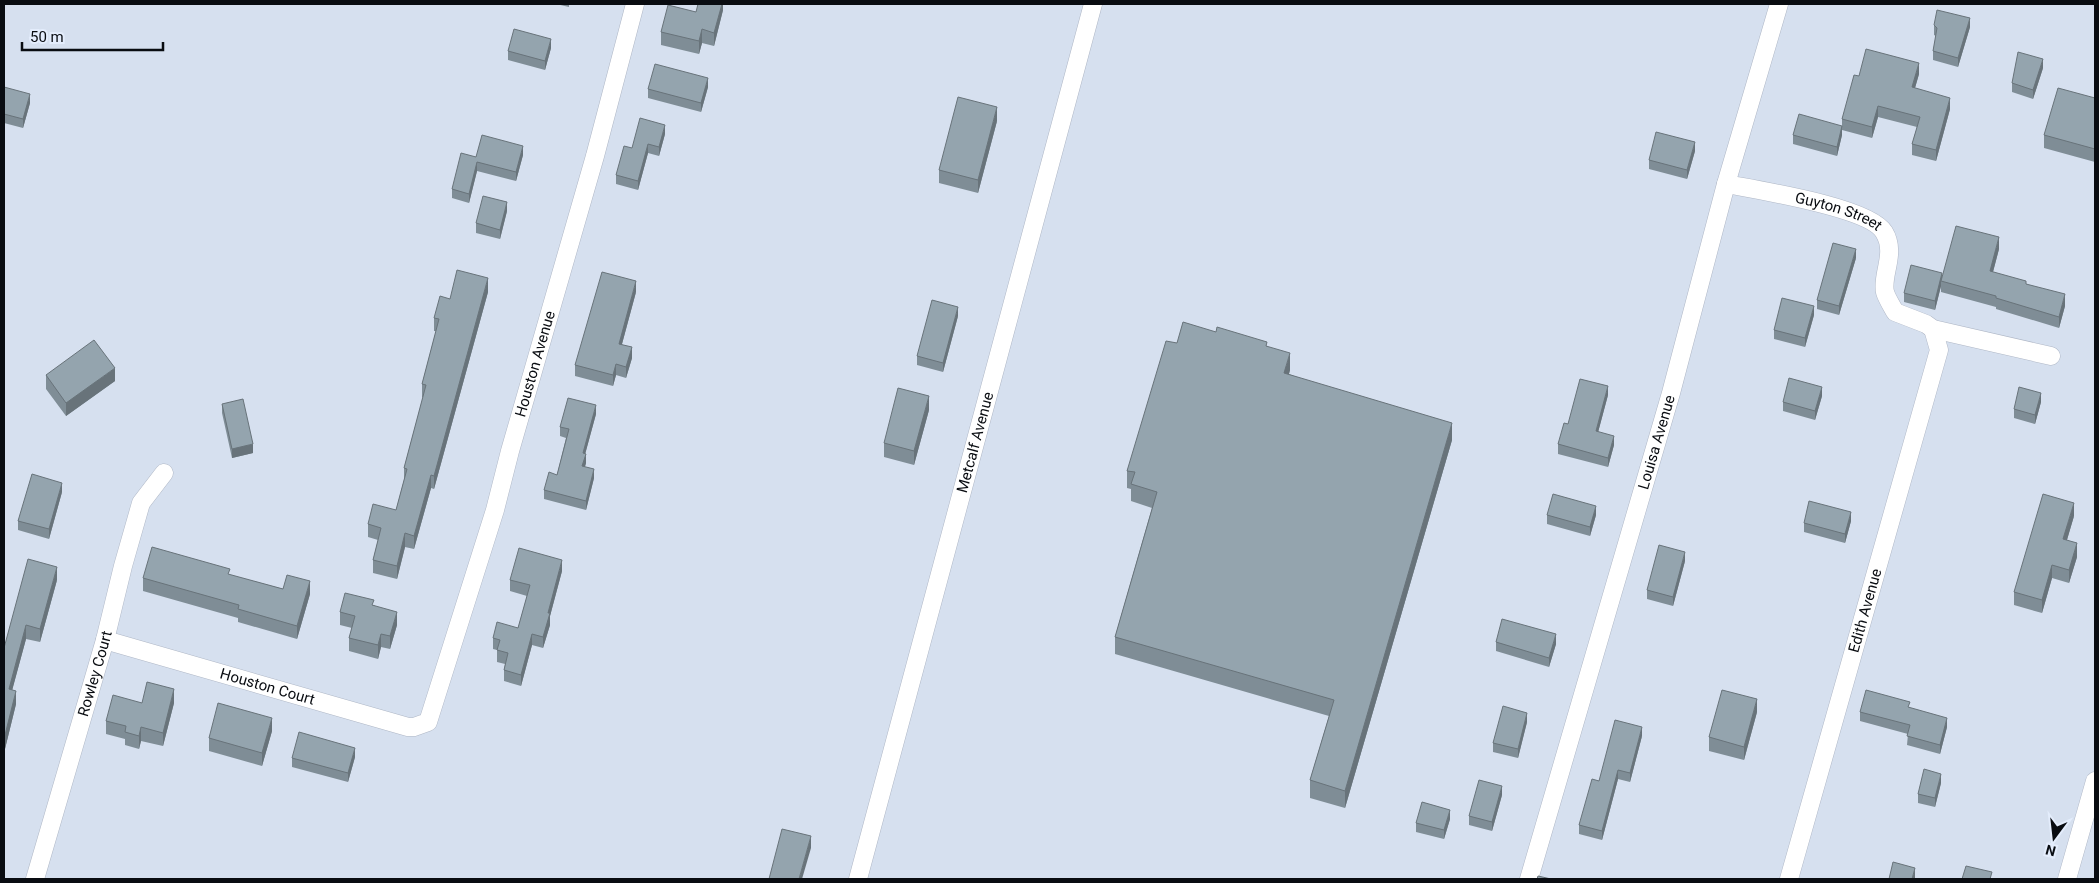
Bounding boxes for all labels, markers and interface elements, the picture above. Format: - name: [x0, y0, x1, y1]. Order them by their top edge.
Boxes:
- scale bar: [22, 20, 164, 52]
- text: 50 m: [30, 28, 64, 46]
- street label: Guyton Street: [1793, 189, 1886, 235]
- street label: Houston Avenue: [511, 309, 559, 419]
- street label: Metcalf Avenue: [953, 390, 997, 495]
- street label: Louisa Avenue: [1634, 393, 1679, 492]
- street label: Edith Avenue: [1845, 566, 1886, 655]
- street label: Rowley Court: [74, 629, 116, 719]
- street label: Houston Court: [218, 665, 317, 709]
- north arrow: [2029, 813, 2079, 863]
- text: N: [2044, 842, 2057, 860]

